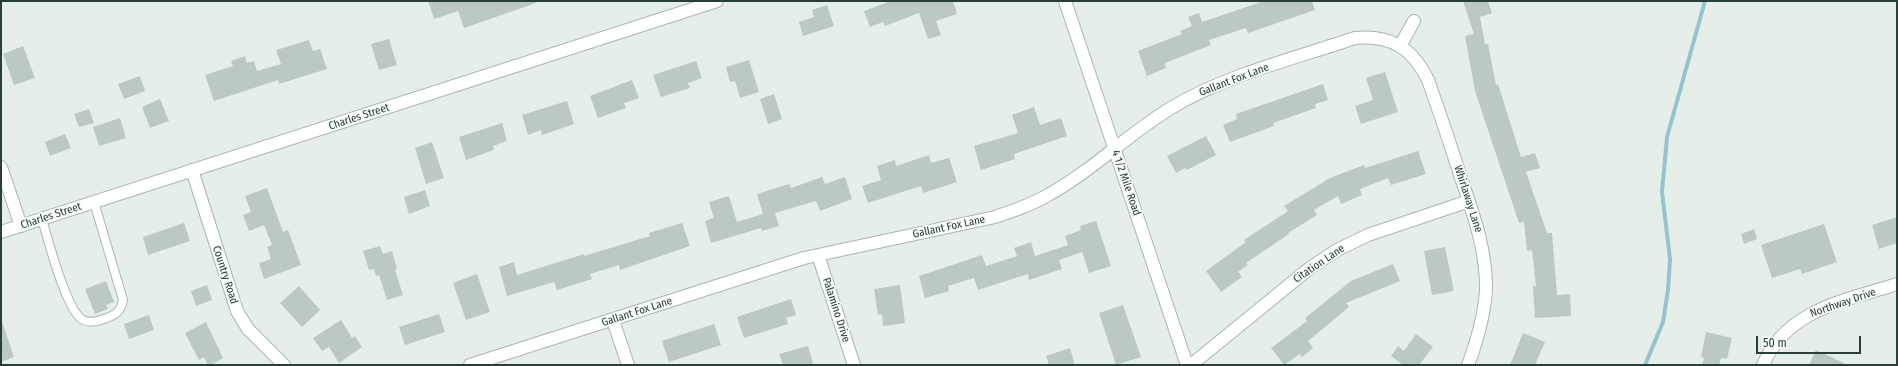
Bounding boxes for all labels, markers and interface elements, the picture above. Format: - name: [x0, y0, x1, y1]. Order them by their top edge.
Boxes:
- street label: Gallant Fox Lane: [1197, 61, 1271, 99]
- street label: Charles Street: [327, 101, 391, 133]
- street label: 4 1/2 Mile Road: [1109, 148, 1143, 218]
- street label: Whirlaway Lane: [1451, 164, 1485, 234]
- street label: Charles Street: [19, 200, 83, 232]
- street label: Gallant Fox Lane: [912, 213, 986, 241]
- street label: Citation Lane: [1291, 242, 1347, 286]
- street label: Country Road: [209, 244, 241, 306]
- street label: Palamino Drive: [819, 276, 853, 344]
- street label: Northway Drive: [1808, 286, 1878, 320]
- street label: Gallant Fox Lane: [600, 294, 674, 330]
- scale bar: [1758, 328, 1863, 354]
- text: 50 m: [1763, 336, 1787, 350]

